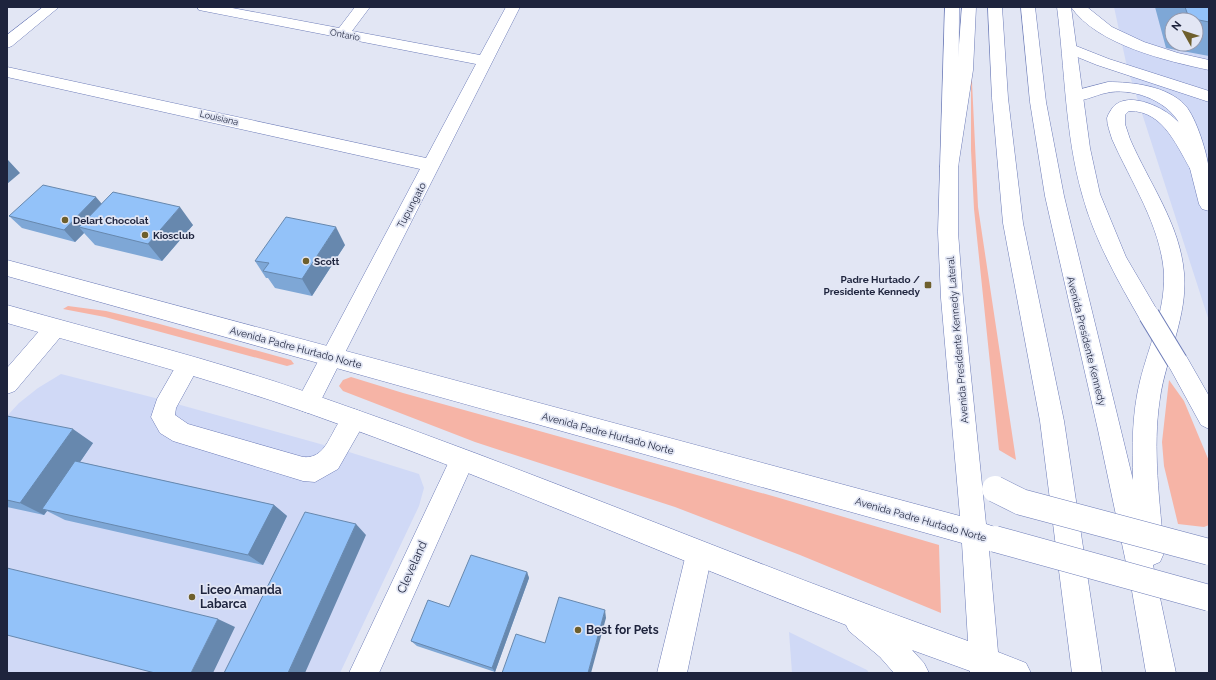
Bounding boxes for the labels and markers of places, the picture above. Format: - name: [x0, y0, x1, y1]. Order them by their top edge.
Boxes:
- marker: Delart Chocolat: [60, 215, 70, 225]
- place label: Delart Chocolat: [73, 215, 149, 226]
- marker: Kiosclub: [140, 230, 150, 240]
- place label: Kiosclub: [153, 230, 195, 241]
- marker: Scott: [301, 256, 311, 266]
- place label: Scott: [314, 256, 340, 267]
- place label: Padre Hurtado / Presidente Kennedy: [824, 274, 920, 297]
- marker: Padre Hurtado / Presidente Kennedy: [923, 280, 933, 290]
- place label: Liceo Amanda Labarca: [200, 583, 282, 611]
- marker: Liceo Amanda Labarca: [187, 592, 197, 602]
- place label: Best for Pets: [586, 623, 659, 637]
- marker: Best for Pets: [573, 625, 583, 635]

